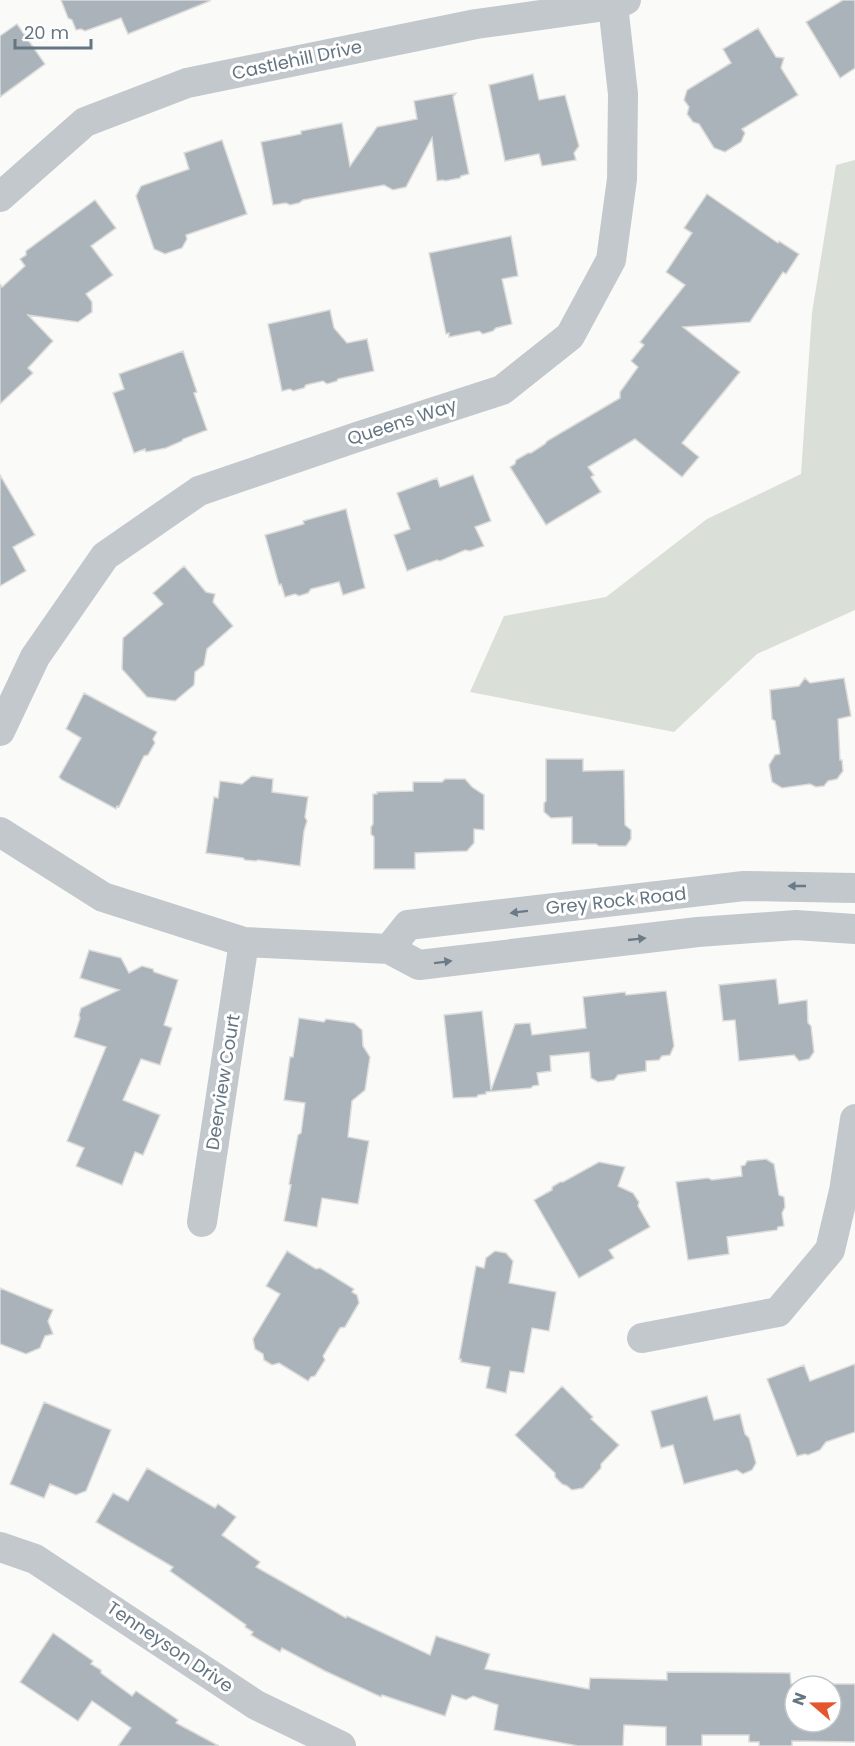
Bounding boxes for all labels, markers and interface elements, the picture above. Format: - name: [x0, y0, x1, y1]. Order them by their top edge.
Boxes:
- scale bar: [15, 12, 92, 50]
- text: 20 m: [24, 20, 69, 45]
- street label: Castlehill Drive: [230, 34, 364, 85]
- street label: Queens Way: [344, 392, 460, 451]
- street label: Grey Rock Road: [544, 881, 687, 920]
- one-way arrow: [787, 881, 806, 891]
- one-way arrow: [509, 907, 528, 917]
- one-way arrow: [627, 934, 646, 944]
- one-way arrow: [434, 958, 453, 967]
- street label: Deerview Court: [199, 1012, 246, 1152]
- street label: Tenneyson Drive: [102, 1595, 238, 1698]
- north arrow: [783, 1674, 843, 1734]
- text: N: [787, 1689, 812, 1709]

